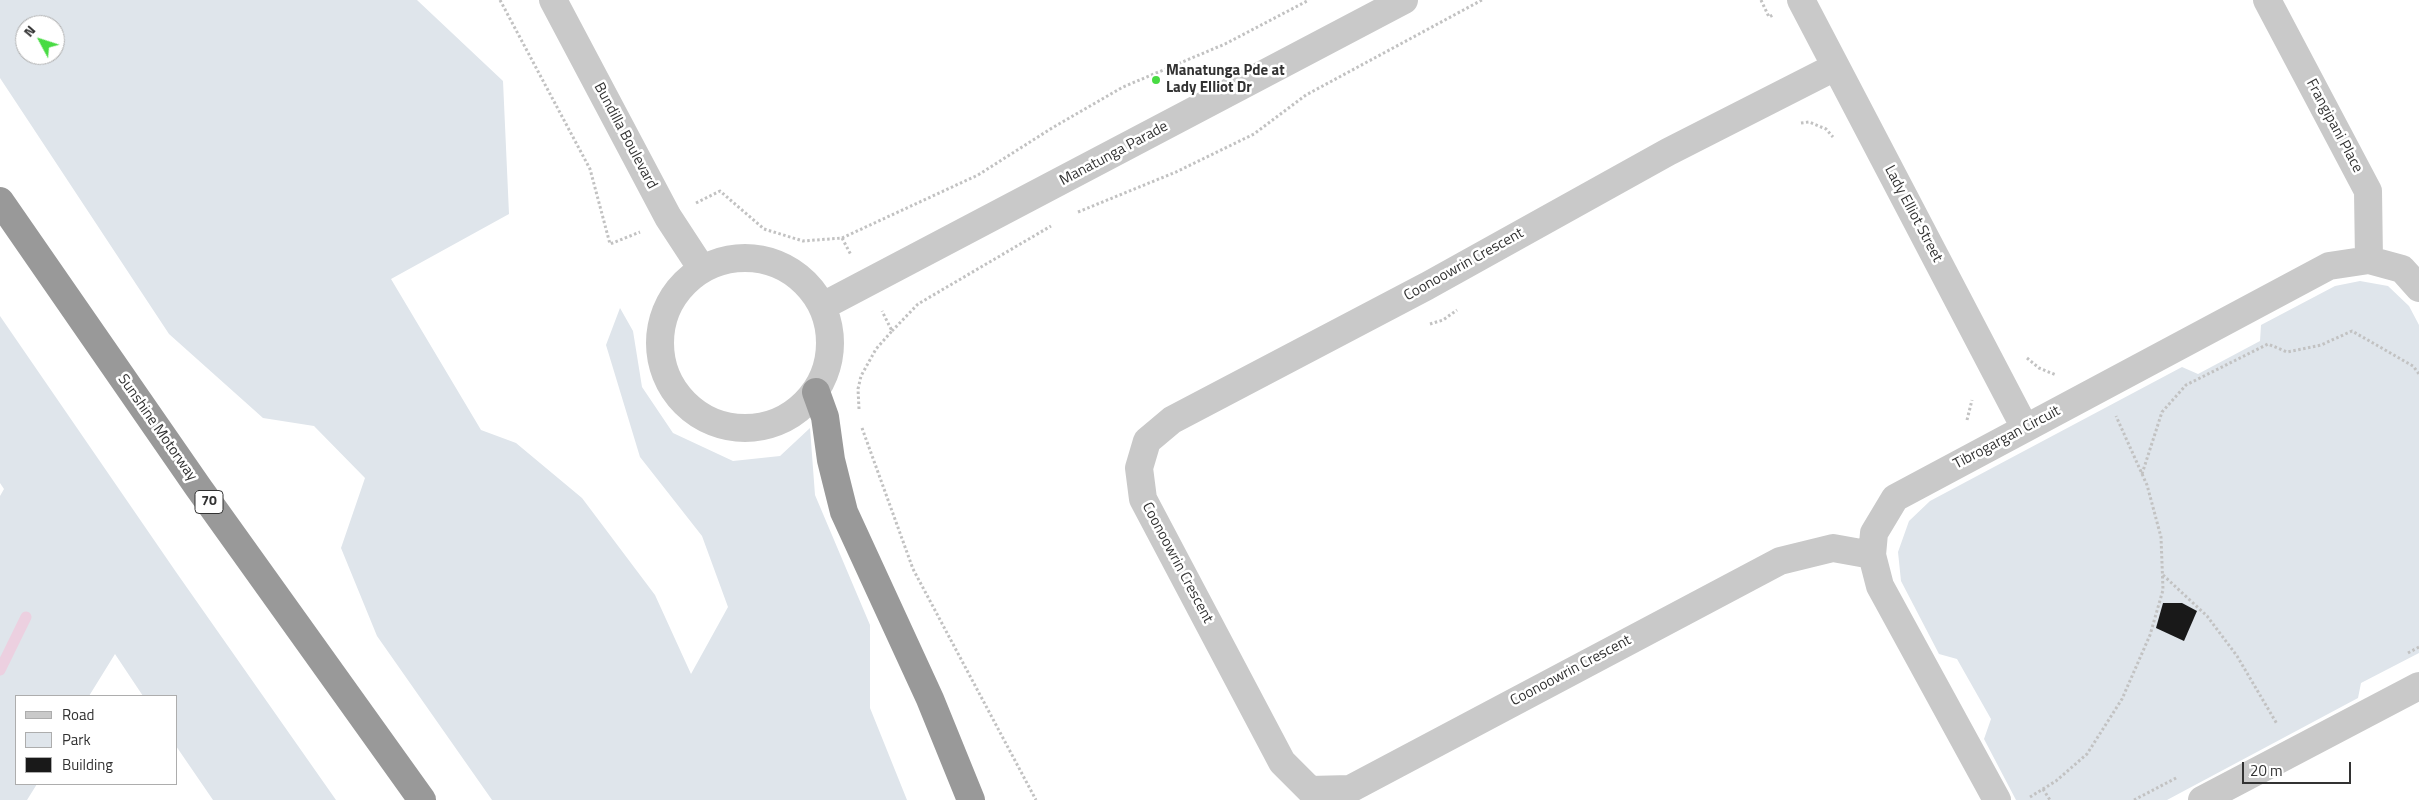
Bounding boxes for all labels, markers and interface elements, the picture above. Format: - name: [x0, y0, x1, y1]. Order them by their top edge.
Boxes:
- north arrow: [15, 15, 65, 65]
- text: N: [18, 20, 40, 41]
- place label: Manatunga Pde at Lady Elliot Dr: [1166, 62, 1285, 97]
- marker: Manatunga Pde at Lady Elliot Dr: [1150, 74, 1162, 86]
- street label: Frangipani Place: [2302, 76, 2366, 176]
- street label: Bundilla Boulevard: [589, 80, 661, 192]
- street label: Manatunga Parade: [1057, 118, 1171, 190]
- street label: Lady Elliot Street: [1880, 163, 1946, 265]
- street label: Coonoowrin Crescent: [1401, 225, 1527, 305]
- street label: Sunshine Motorway: [113, 371, 201, 485]
- street label: Tibrogargan Circuit: [1950, 402, 2064, 474]
- road number: 70: [195, 491, 223, 514]
- street label: Coonoowrin Crescent: [1138, 500, 1216, 626]
- street label: Coonoowrin Crescent: [1508, 632, 1634, 710]
- legend: [15, 695, 178, 785]
- text: Road: [62, 703, 94, 726]
- text: Park: [62, 728, 91, 751]
- scale bar: [2244, 752, 2353, 784]
- text: Building: [62, 753, 113, 776]
- text: 20 m: [2250, 759, 2283, 782]

